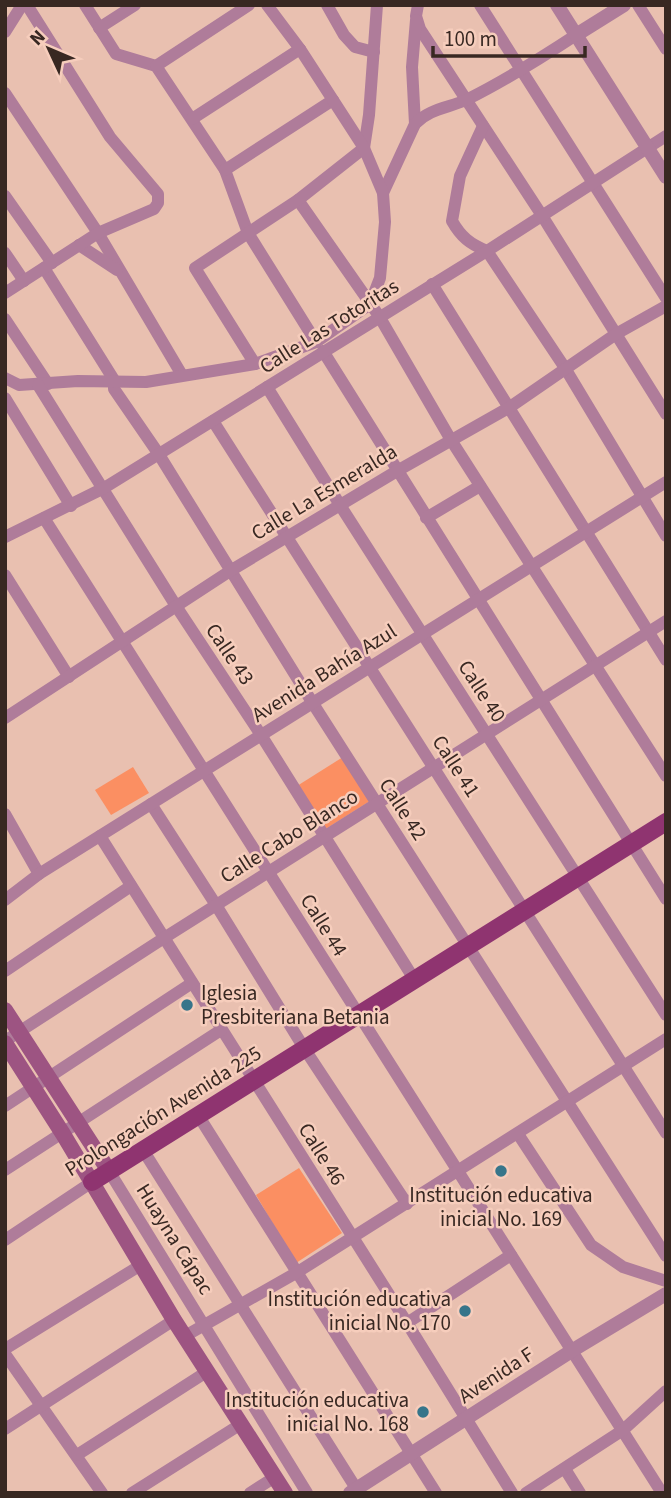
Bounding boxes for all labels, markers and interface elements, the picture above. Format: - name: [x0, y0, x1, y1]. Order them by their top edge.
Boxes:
- north arrow: [14, 14, 84, 84]
- scale bar: [433, 14, 585, 58]
- text: N: [24, 24, 52, 52]
- text: 100 m: [444, 24, 497, 54]
- street label: Calle Las Totoritas: [254, 271, 405, 381]
- street label: Calle La Esmeralda: [245, 437, 403, 547]
- street label: Avenida Bahía Azul: [246, 616, 402, 730]
- street label: Calle 43: [198, 617, 262, 691]
- street label: Calle 40: [451, 654, 513, 728]
- street label: Calle 41: [425, 729, 487, 803]
- street label: Calle 42: [372, 772, 434, 846]
- street label: Calle Cabo Blanco: [214, 781, 364, 891]
- street label: Calle 44: [293, 888, 355, 962]
- place label: Iglesia Presbiteriana Betania: [201, 978, 390, 1032]
- marker: Iglesia Presbiteriana Betania: [179, 997, 195, 1013]
- street label: Prolongación Avenida 225: [59, 1038, 267, 1184]
- street label: Calle 46: [291, 1117, 353, 1191]
- marker: Institución educativa inicial No. 169: [493, 1163, 509, 1179]
- street label: Huayna Cápac: [129, 1178, 221, 1301]
- place label: Institución educativa inicial No. 169: [409, 1180, 593, 1234]
- place label: Institución educativa inicial No. 170: [268, 1284, 451, 1338]
- marker: Institución educativa inicial No. 170: [457, 1303, 473, 1319]
- street label: Avenida F: [452, 1339, 540, 1411]
- place label: Institución educativa inicial No. 168: [226, 1385, 409, 1439]
- marker: Institución educativa inicial No. 168: [415, 1404, 431, 1420]

